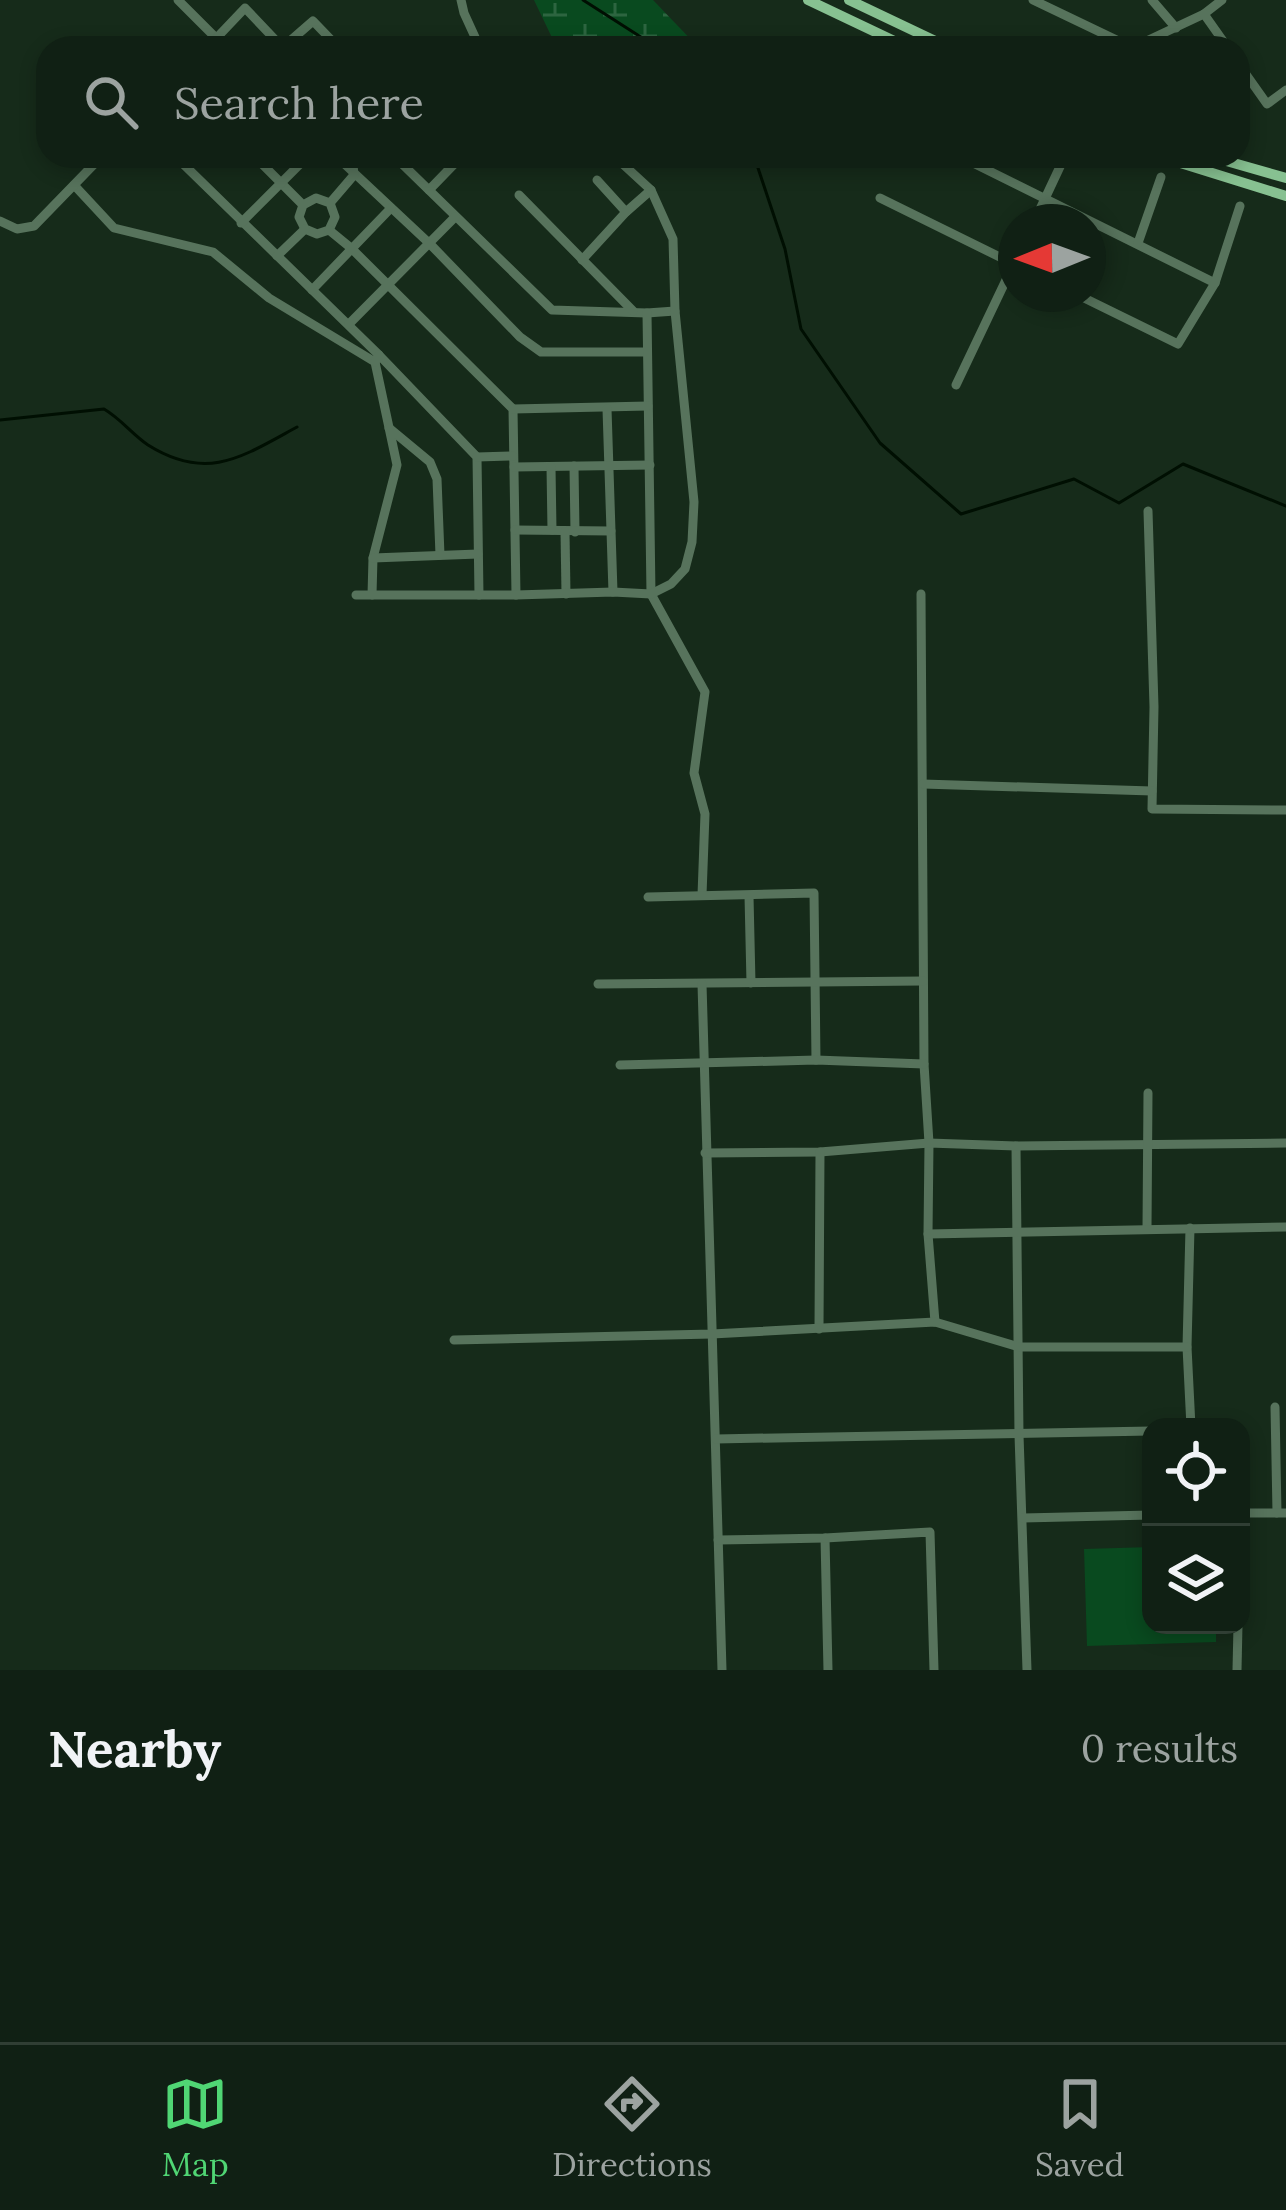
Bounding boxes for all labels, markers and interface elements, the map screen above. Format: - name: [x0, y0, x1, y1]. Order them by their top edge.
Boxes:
- search box: [36, 36, 1250, 168]
- icon: search: [78, 69, 144, 135]
- text: Search here: [174, 74, 424, 131]
- north arrow: [998, 204, 1106, 312]
- map controls: [1142, 1418, 1250, 1634]
- button: locate: [1142, 1418, 1250, 1526]
- button: layers: [1142, 1526, 1250, 1634]
- text: Nearby: [48, 1716, 221, 1781]
- text: 0 results: [1081, 1723, 1238, 1773]
- tab: Map: [162, 2071, 229, 2185]
- tab: Directions: [552, 2071, 712, 2185]
- tab: Saved: [1035, 2071, 1124, 2185]

